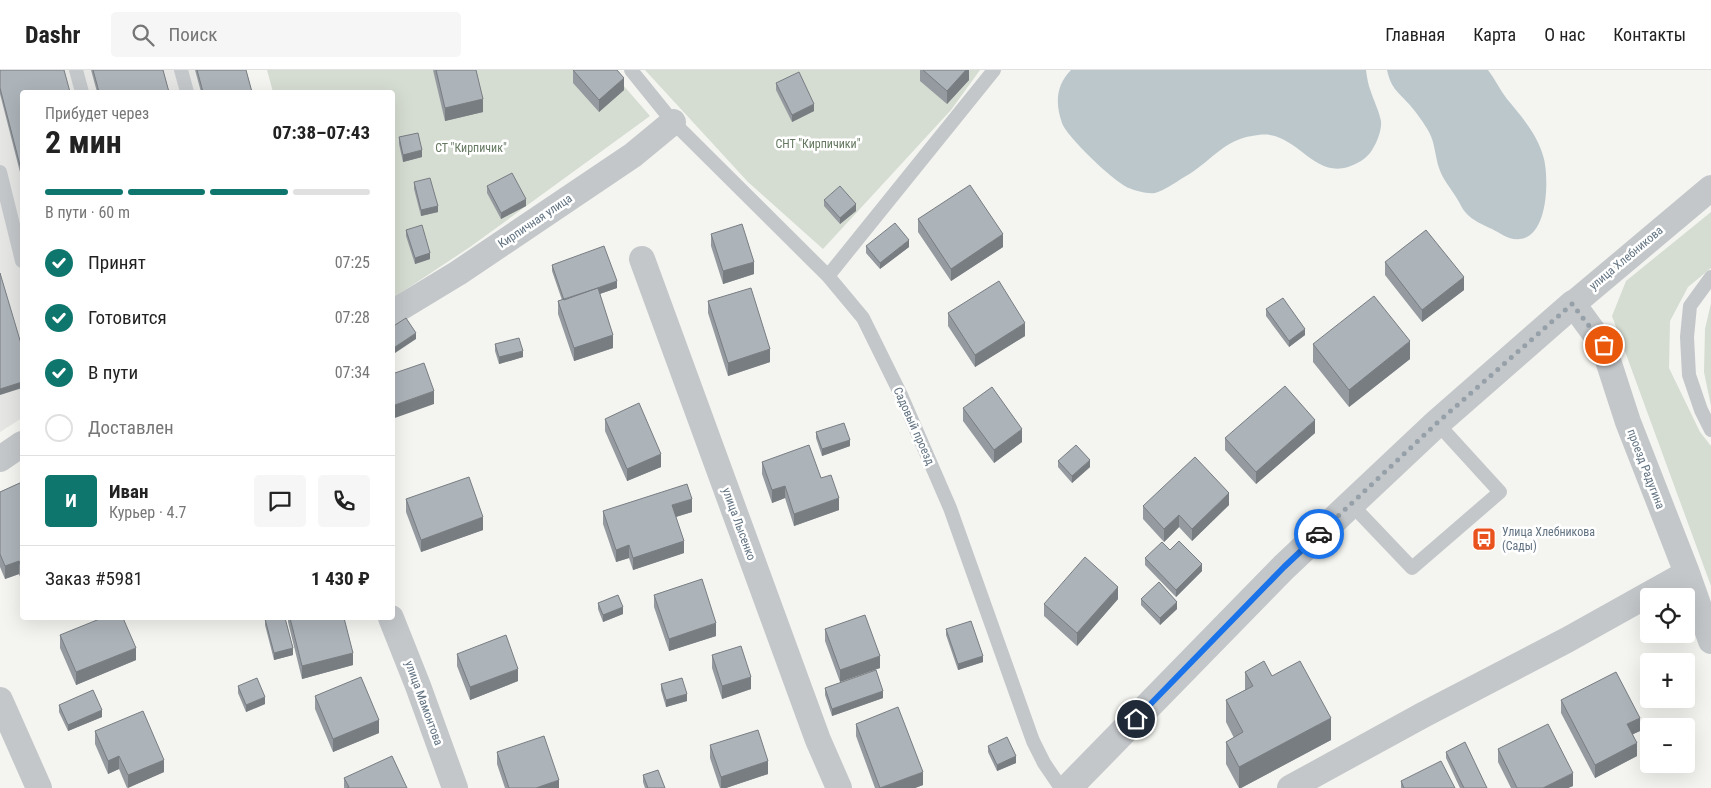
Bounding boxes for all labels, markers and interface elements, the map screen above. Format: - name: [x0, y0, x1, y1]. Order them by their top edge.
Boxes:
- search box: [111, 12, 461, 57]
- text: Dashr: [25, 21, 81, 49]
- icon: search: [129, 21, 157, 49]
- text: Поиск: [169, 23, 217, 46]
- text: Главная: [1385, 24, 1445, 45]
- text: Карта: [1473, 24, 1516, 45]
- text: О нас: [1544, 24, 1585, 45]
- text: Контакты: [1613, 24, 1686, 45]
- text: Прибудет через: [45, 104, 149, 123]
- text: 07:38–07:43: [272, 121, 370, 144]
- text: 2 мин: [45, 123, 122, 161]
- park label: СНТ "Кирпичики": [775, 137, 861, 151]
- park label: СТ "Кирпичик": [435, 141, 507, 155]
- street label: Кирпичная улица: [495, 191, 575, 251]
- text: В пути · 60 m: [45, 203, 130, 222]
- street label: улица Хлебникова: [1586, 223, 1666, 293]
- icon: check: [45, 249, 73, 277]
- text: Принят: [88, 251, 146, 274]
- text: 07:25: [335, 253, 370, 272]
- icon: check: [45, 304, 73, 332]
- text: Готовится: [88, 306, 167, 329]
- text: 07:28: [335, 308, 370, 327]
- pin: [1583, 324, 1625, 366]
- icon: bag: [1590, 331, 1618, 359]
- icon: check: [45, 359, 73, 387]
- text: В пути: [88, 361, 138, 384]
- text: 07:34: [335, 363, 370, 382]
- street label: Садовый проезд: [891, 385, 938, 468]
- text: Доставлен: [88, 416, 174, 439]
- street label: проезд Радугина: [1624, 427, 1668, 511]
- button: chat: [254, 475, 306, 527]
- button: phone: [318, 475, 370, 527]
- text: Иван: [109, 480, 148, 503]
- street label: улица Лысенко: [719, 486, 759, 562]
- text: И: [65, 489, 77, 512]
- text: Курьер · 4.7: [109, 503, 187, 522]
- courier: [1294, 509, 1344, 559]
- icon: car: [1305, 520, 1333, 548]
- place label: Улица Хлебникова (Сады): [1502, 525, 1595, 553]
- bus stop icon: Улица Хлебникова (Сады): [1471, 526, 1497, 552]
- text: Заказ #5981: [45, 567, 143, 590]
- text: 1 430 ₽: [311, 567, 370, 590]
- map controls: [1640, 588, 1695, 773]
- button: locate: [1640, 588, 1695, 643]
- button: +: [1640, 653, 1695, 708]
- street label: улица Мамонтова: [402, 659, 446, 748]
- pin: [1115, 698, 1157, 740]
- icon: home: [1122, 705, 1150, 733]
- button: −: [1640, 718, 1695, 773]

